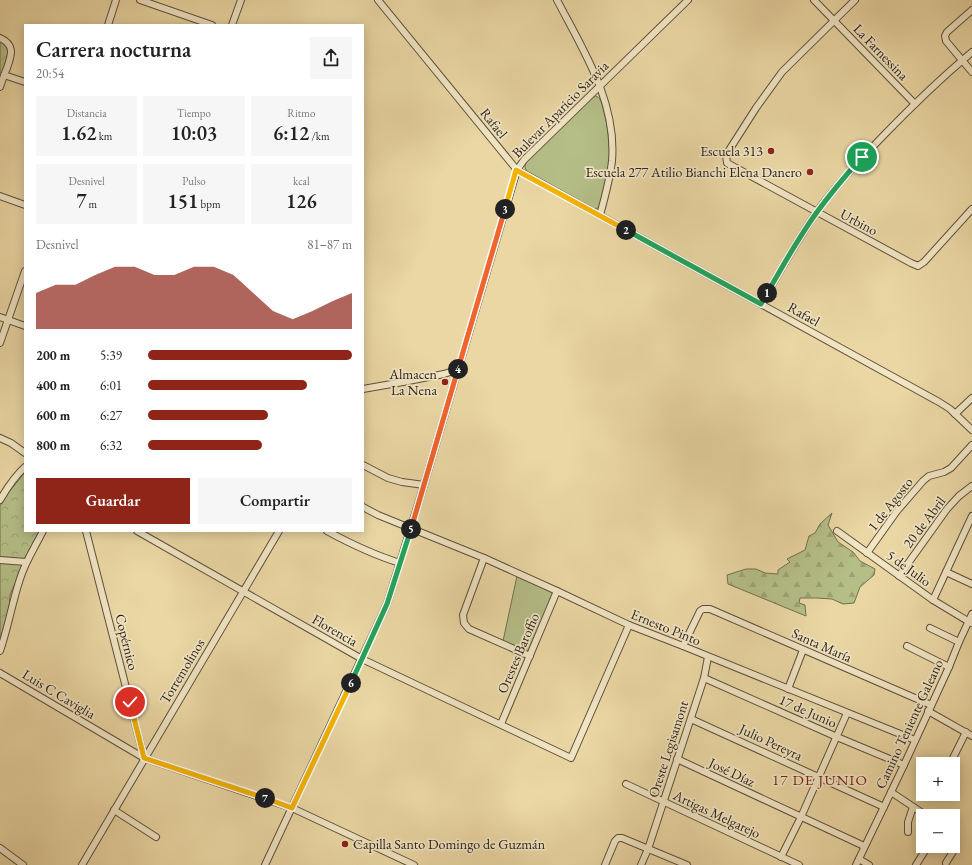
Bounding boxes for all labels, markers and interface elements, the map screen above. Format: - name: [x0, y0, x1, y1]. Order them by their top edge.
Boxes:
- street label: La Farnessina: [850, 20, 913, 84]
- text: Carrera nocturna: [36, 35, 191, 64]
- button: share: [310, 37, 352, 79]
- street label: Bulevar Aparicio Saravia: [508, 56, 613, 161]
- text: 20:54: [36, 65, 64, 82]
- street label: Rafael: [476, 104, 512, 142]
- text: Distancia: [67, 106, 107, 120]
- text: Tiempo: [177, 106, 211, 120]
- text: Ritmo: [287, 106, 315, 120]
- text: 1.62: [61, 120, 97, 146]
- text: 10:03: [171, 120, 217, 146]
- text: 6:12: [273, 120, 309, 146]
- text: km: [97, 129, 112, 143]
- text: /km: [309, 129, 330, 143]
- pin: [845, 140, 879, 174]
- place label: Escuela 313: [700, 142, 763, 160]
- marker: Escuela 313: [766, 146, 776, 156]
- icon: arrive: [851, 146, 873, 168]
- place label: Escuela 277 Atilio Bianchi Elena Danero: [585, 163, 802, 181]
- marker: Escuela 277 Atilio Bianchi Elena Danero: [805, 167, 815, 177]
- text: Desnivel: [69, 174, 105, 188]
- text: Pulso: [182, 174, 206, 188]
- text: kcal: [293, 174, 310, 188]
- text: 7: [76, 188, 86, 214]
- text: 151: [168, 188, 198, 214]
- text: 126: [286, 188, 317, 214]
- text: m: [86, 197, 97, 211]
- text: bpm: [198, 197, 220, 211]
- pin: 3: [495, 199, 515, 219]
- text: 3: [502, 202, 508, 216]
- street label: Urbino: [837, 205, 881, 239]
- pin: 2: [616, 220, 636, 240]
- text: 2: [623, 223, 629, 237]
- text: Desnivel: [36, 236, 79, 253]
- text: 81–87 m: [307, 236, 352, 253]
- pin: 1: [757, 283, 777, 303]
- text: 1: [764, 286, 770, 300]
- street label: Rafael: [785, 298, 824, 330]
- text: 200 m: [36, 347, 70, 364]
- text: 5:39: [100, 347, 122, 364]
- pin: 4: [448, 359, 468, 379]
- text: 4: [455, 362, 461, 376]
- place label: Almacen La Nena: [388, 365, 438, 399]
- text: 400 m: [36, 377, 70, 394]
- text: 6:01: [100, 377, 122, 394]
- marker: Almacen La Nena: [440, 377, 450, 387]
- text: 600 m: [36, 407, 70, 424]
- text: 6:27: [100, 407, 122, 424]
- text: 800 m: [36, 437, 70, 454]
- text: 6:32: [100, 437, 122, 454]
- street label: 1 de Agosto: [863, 473, 917, 535]
- button: Guardar: [36, 478, 190, 524]
- button: Compartir: [198, 478, 352, 524]
- street label: 20 de Abril: [899, 492, 950, 551]
- pin: 5: [401, 519, 421, 539]
- text: 5: [408, 522, 414, 536]
- street label: 5 de Julio: [883, 546, 935, 590]
- street label: Ernesto Pinto: [628, 605, 704, 649]
- street label: Florencia: [309, 610, 361, 650]
- street label: Orestes Baroffio: [493, 610, 543, 696]
- street label: Copérnico: [111, 612, 143, 672]
- street label: Santa María: [789, 624, 855, 666]
- street label: Torremolinos: [156, 635, 209, 707]
- street label: Camino Teniente Galeano: [871, 656, 947, 792]
- street label: Luis C Caviglia: [19, 665, 99, 723]
- pin: 6: [341, 673, 361, 693]
- text: 6: [348, 676, 354, 690]
- pin: [113, 685, 147, 719]
- street label: 17 de Junio: [776, 690, 840, 732]
- icon: check: [119, 691, 141, 713]
- street label: Oreste Legisamont: [644, 698, 692, 800]
- street label: Julio Pereyra: [736, 719, 806, 765]
- street label: José Díaz: [705, 753, 759, 791]
- map controls: [916, 757, 960, 853]
- button: +: [916, 757, 960, 801]
- district label: 17 DE JUNIO: [772, 770, 868, 789]
- street label: Artigas Melgarejo: [670, 786, 764, 842]
- pin: 7: [255, 788, 275, 808]
- text: 7: [262, 791, 268, 805]
- button: −: [916, 809, 960, 853]
- place label: Capilla Santo Domingo de Guzmán: [353, 835, 546, 853]
- marker: Capilla Santo Domingo de Guzmán: [340, 839, 350, 849]

